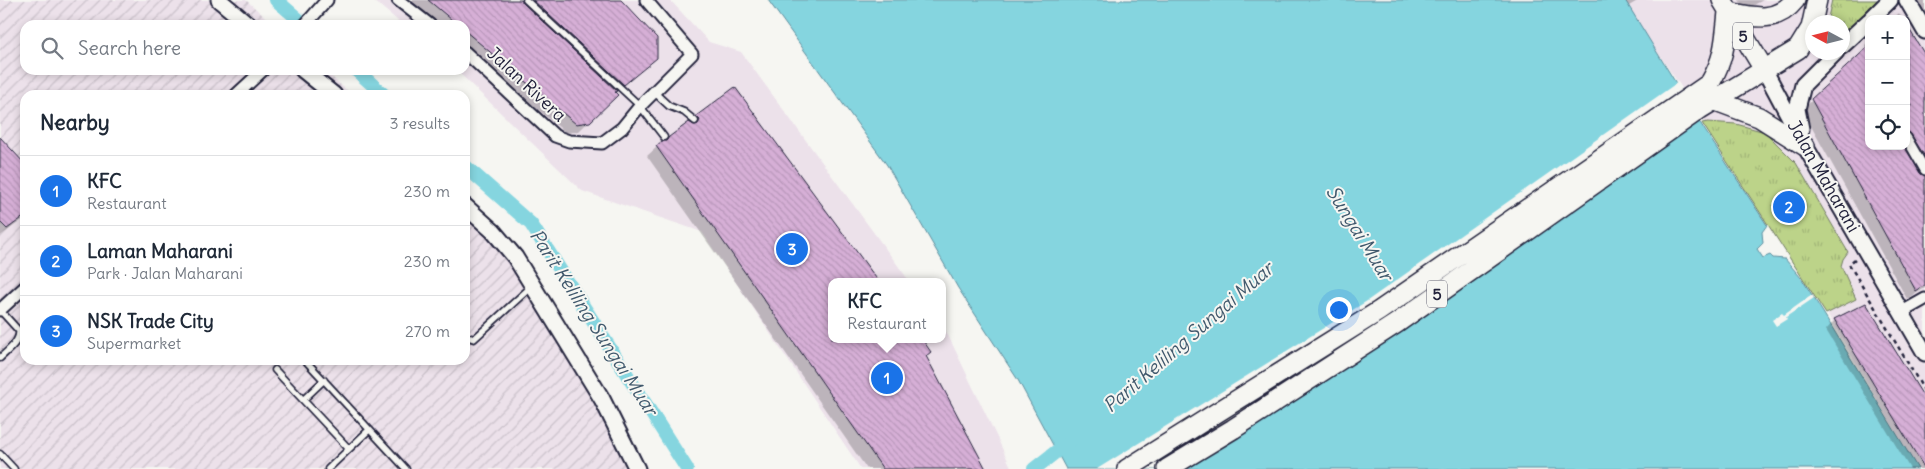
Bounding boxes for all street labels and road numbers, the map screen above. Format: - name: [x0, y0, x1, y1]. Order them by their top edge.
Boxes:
- road number: 5: [1733, 22, 1753, 50]
- street label: Jalan Rivera: [483, 42, 571, 126]
- street label: Jalan Maharani: [1783, 116, 1865, 236]
- road number: 5: [1427, 280, 1447, 308]

